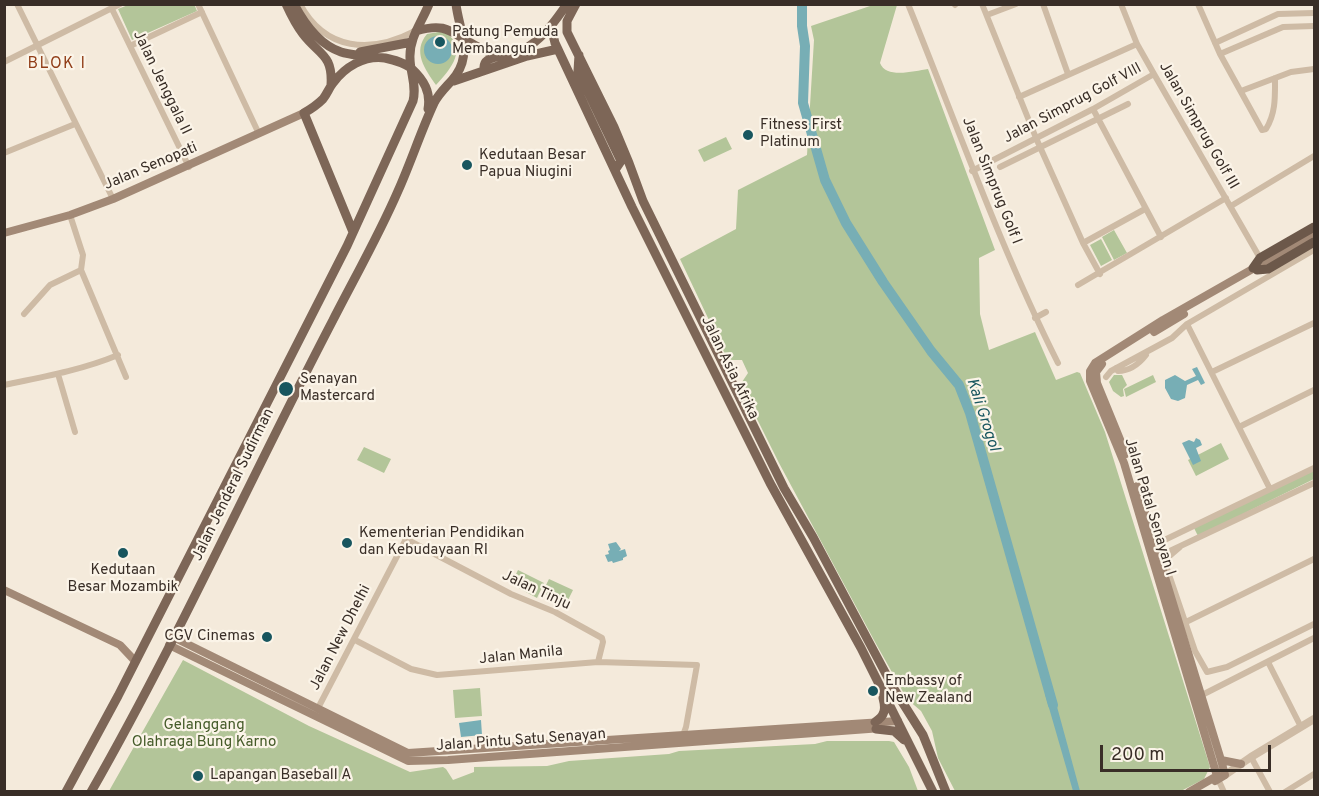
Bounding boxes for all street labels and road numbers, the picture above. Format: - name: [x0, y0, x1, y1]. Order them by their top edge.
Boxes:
- street label: Jalan Jenggala II: [128, 28, 194, 138]
- street label: Jalan Simprug Golf III: [1154, 59, 1242, 193]
- street label: Jalan Simprug Golf VIII: [1001, 60, 1145, 148]
- street label: Jalan Simprug Golf I: [957, 115, 1025, 247]
- street label: Jalan Senopati: [102, 139, 200, 195]
- street label: Jalan Asia Afrika: [696, 313, 762, 423]
- street label: Jalan Jenderal Sudirman: [189, 406, 279, 564]
- street label: Jalan Patal Senayan I: [1119, 436, 1179, 578]
- street label: Jalan Tinju: [499, 567, 573, 615]
- street label: Jalan New Dhelhi: [307, 582, 375, 694]
- street label: Jalan Manila: [478, 643, 564, 669]
- street label: Jalan Pintu Satu Senayan: [435, 726, 607, 756]

